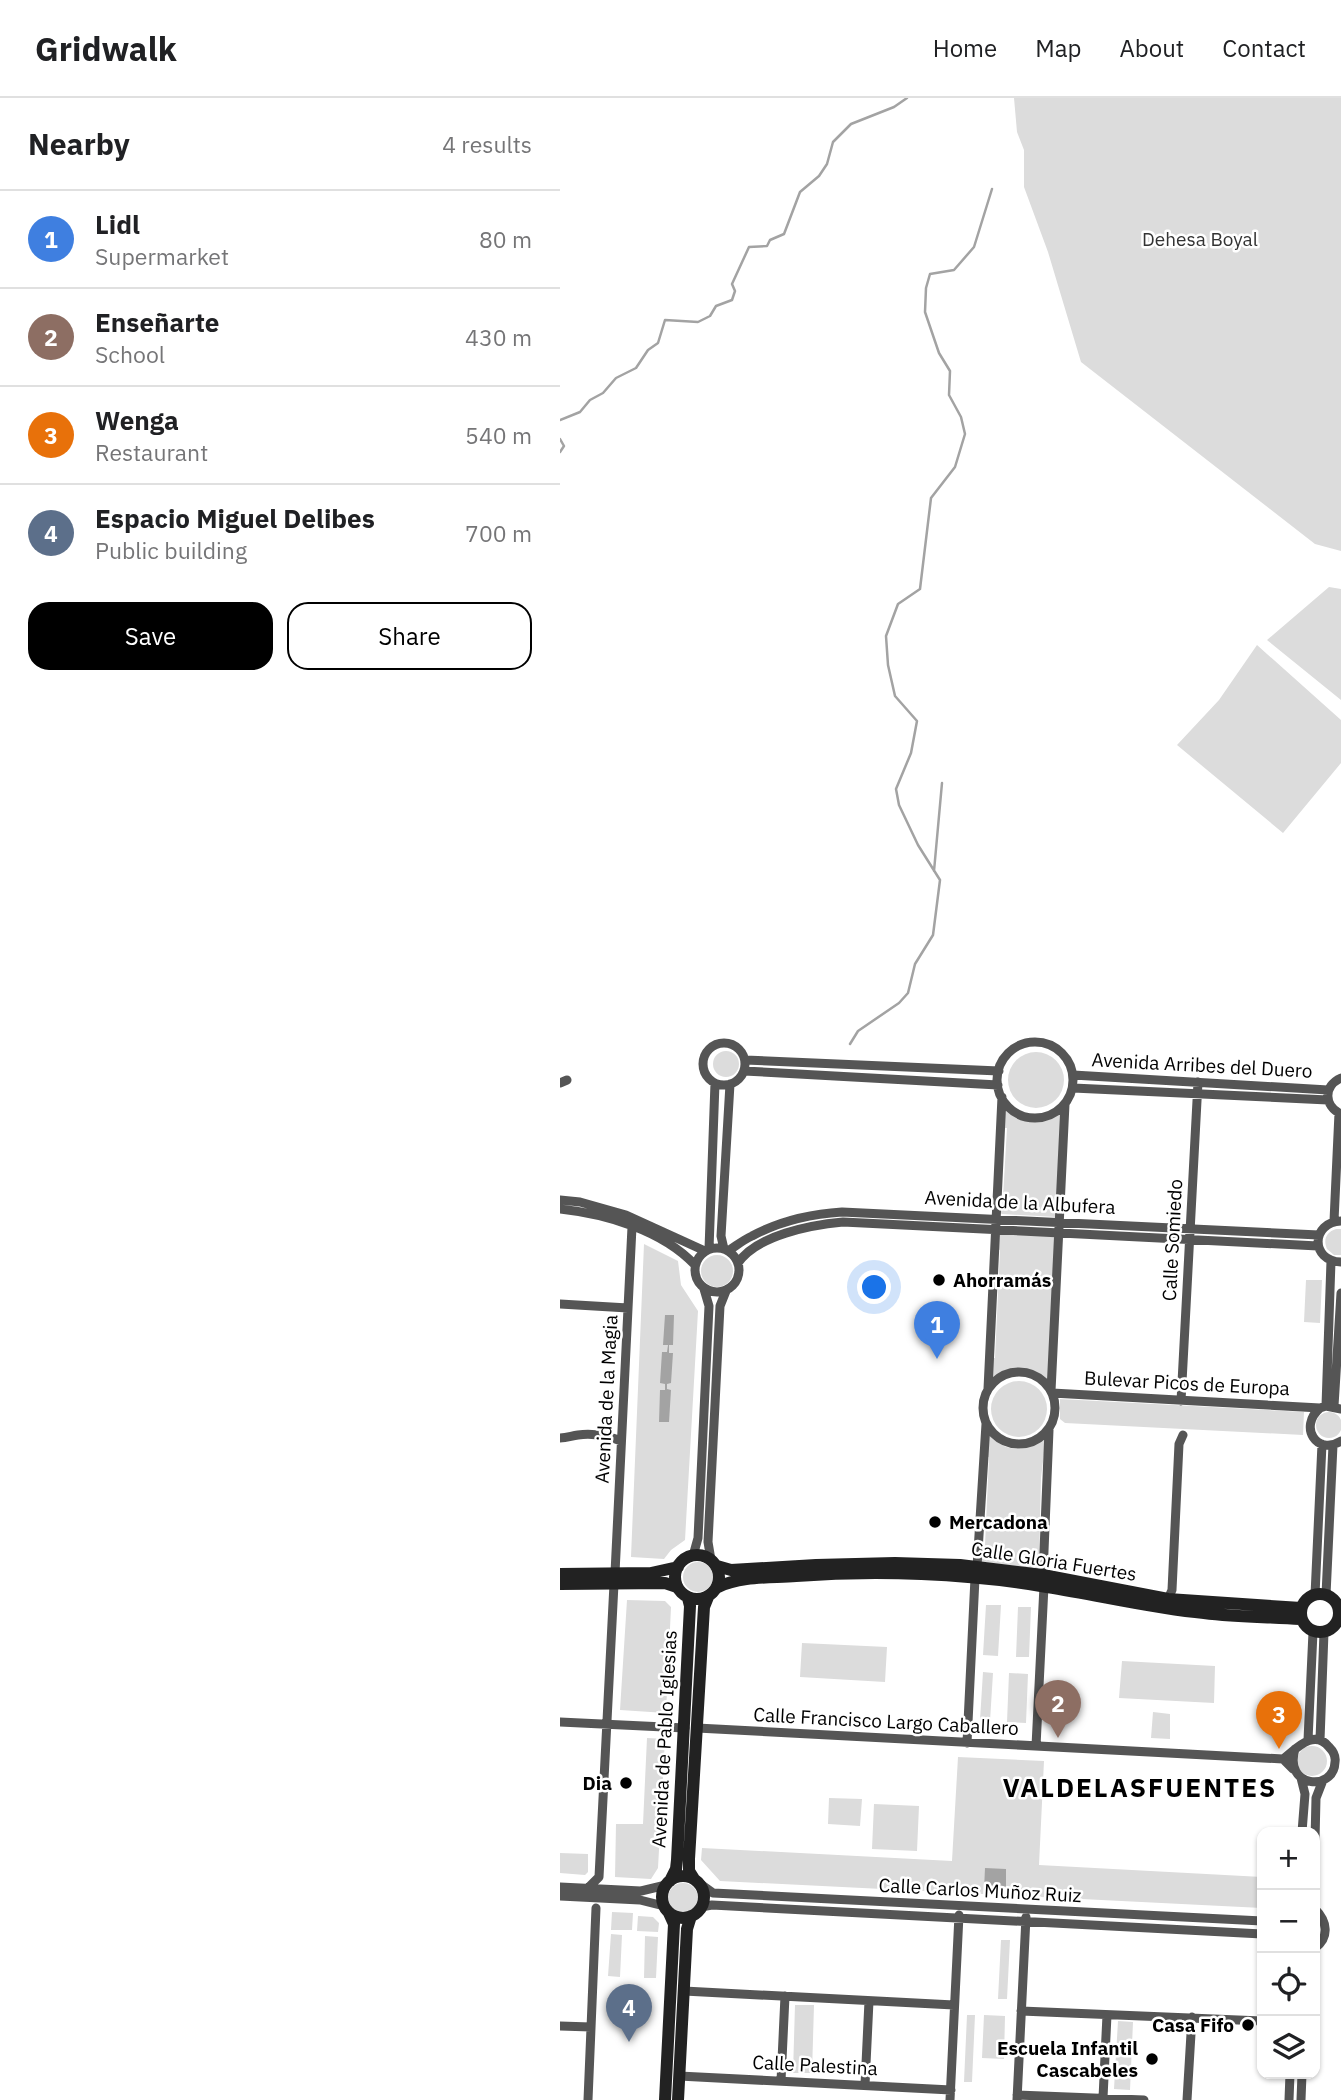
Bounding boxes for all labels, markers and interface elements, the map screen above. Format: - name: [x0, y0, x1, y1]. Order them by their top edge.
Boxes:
- text: Gridwalk: [35, 27, 177, 70]
- text: Home: [933, 32, 997, 64]
- text: Map: [1035, 32, 1081, 64]
- text: About: [1119, 32, 1184, 64]
- text: Contact: [1222, 32, 1306, 64]
- text: Nearby: [28, 124, 130, 163]
- text: 4 results: [442, 129, 532, 159]
- text: Lidl: [95, 207, 140, 241]
- text: 1: [44, 224, 58, 254]
- text: 80 m: [479, 224, 532, 254]
- park label: Dehesa Boyal: [1142, 227, 1258, 251]
- text: Supermarket: [95, 241, 229, 271]
- text: Enseñarte: [95, 305, 219, 339]
- text: 2: [44, 322, 58, 352]
- text: 430 m: [465, 322, 532, 352]
- text: School: [95, 339, 165, 369]
- text: Wenga: [95, 403, 179, 437]
- text: 3: [44, 420, 58, 450]
- text: 540 m: [465, 420, 532, 450]
- text: Restaurant: [95, 437, 208, 467]
- text: Espacio Miguel Delibes: [95, 501, 375, 535]
- text: 4: [44, 518, 58, 548]
- text: 700 m: [465, 518, 532, 548]
- text: Public building: [95, 535, 247, 565]
- button: Save: [28, 602, 273, 670]
- button: Share: [287, 602, 532, 670]
- street label: Avenida Arribes del Duero: [1091, 1047, 1313, 1083]
- street label: Calle Somiedo: [1157, 1178, 1187, 1302]
- street label: Avenida de la Albufera: [924, 1185, 1116, 1219]
- place label: Ahorramás: [953, 1268, 1051, 1292]
- your location: [857, 1270, 891, 1304]
- marker: Ahorramás: [931, 1272, 947, 1288]
- pin: 1: [914, 1301, 960, 1359]
- street label: Avenida de la Magia: [590, 1314, 622, 1484]
- street label: Bulevar Picos de Europa: [1084, 1366, 1290, 1400]
- place label: Mercadona: [949, 1510, 1048, 1534]
- marker: Mercadona: [927, 1514, 943, 1530]
- street label: Calle Gloria Fuertes: [970, 1536, 1138, 1586]
- street label: Avenida de Pablo Iglesias: [646, 1630, 682, 1848]
- pin: 2: [1035, 1680, 1081, 1738]
- pin: 3: [1256, 1691, 1302, 1749]
- street label: Calle Francisco Largo Caballero: [753, 1702, 1019, 1740]
- district label: VALDELASFUENTES: [1003, 1770, 1277, 1804]
- place label: Dia: [583, 1771, 612, 1795]
- marker: Dia: [618, 1775, 634, 1791]
- map controls: [1257, 1827, 1320, 2079]
- button: +: [1257, 1827, 1320, 1890]
- street label: Calle Carlos Muñoz Ruiz: [878, 1873, 1082, 1907]
- button: −: [1257, 1890, 1320, 1953]
- button: locate: [1257, 1953, 1320, 2016]
- pin: 4: [606, 1984, 652, 2042]
- place label: Casa Fifo: [1152, 2013, 1234, 2037]
- button: layers: [1257, 2016, 1320, 2079]
- marker: Casa Fifo: [1240, 2017, 1256, 2033]
- place label: Escuela Infantil Cascabeles: [997, 2036, 1138, 2082]
- street label: Calle Palestina: [752, 2050, 878, 2080]
- marker: Escuela Infantil Cascabeles: [1144, 2051, 1160, 2067]

